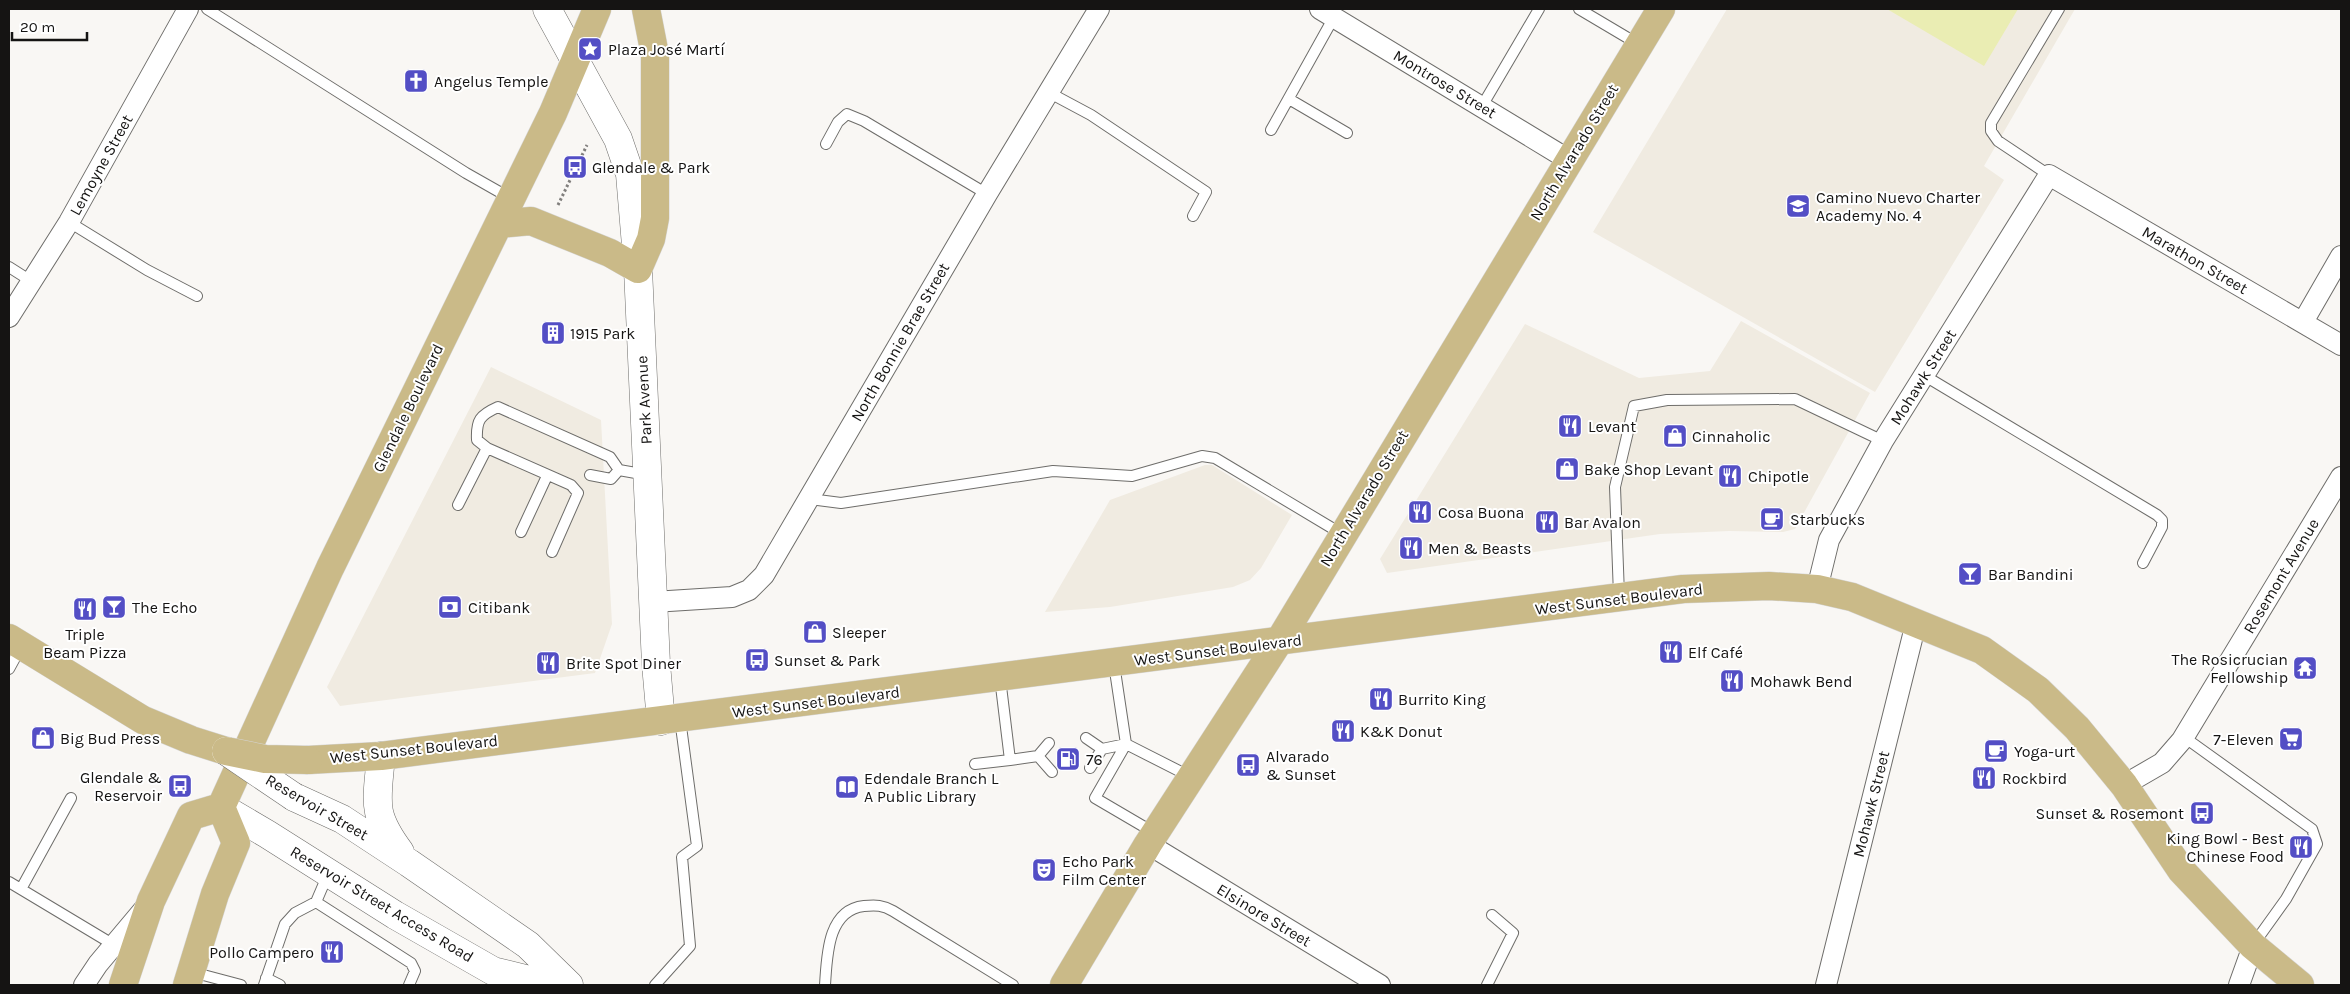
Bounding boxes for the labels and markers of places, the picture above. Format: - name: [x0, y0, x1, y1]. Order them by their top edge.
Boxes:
- place icon: Plaza José Martí: [577, 36, 603, 62]
- place label: Plaza José Martí: [608, 40, 725, 59]
- church icon: Angelus Temple: [403, 68, 429, 94]
- place label: Angelus Temple: [434, 72, 549, 91]
- bus stop icon: Glendale & Park: [562, 154, 588, 180]
- place label: Glendale & Park: [592, 158, 710, 177]
- place label: Camino Nuevo Charter Academy No. 4: [1816, 188, 1980, 225]
- school or university icon: Camino Nuevo Charter Academy No. 4: [1785, 193, 1811, 219]
- building icon: 1915 Park: [540, 320, 566, 346]
- place label: 1915 Park: [570, 324, 635, 343]
- restaurant icon: Levant: [1557, 413, 1583, 439]
- place label: Levant: [1588, 417, 1636, 436]
- shop icon: Cinnaholic: [1662, 423, 1688, 449]
- place label: Cinnaholic: [1692, 427, 1771, 446]
- shop icon: Bake Shop Levant: [1554, 456, 1580, 482]
- place label: Bake Shop Levant: [1584, 460, 1713, 479]
- restaurant icon: Chipotle: [1717, 463, 1743, 489]
- place label: Chipotle: [1748, 467, 1809, 486]
- restaurant icon: Cosa Buona: [1407, 499, 1433, 525]
- place label: Cosa Buona: [1438, 503, 1524, 522]
- cafe icon: Starbucks: [1759, 506, 1785, 532]
- restaurant icon: Bar Avalon: [1534, 509, 1560, 535]
- place label: Starbucks: [1790, 510, 1865, 529]
- place label: Bar Avalon: [1564, 513, 1641, 532]
- restaurant icon: Men & Beasts: [1398, 535, 1424, 561]
- place label: Men & Beasts: [1428, 539, 1531, 558]
- bar icon: Bar Bandini: [1957, 561, 1983, 587]
- place label: Bar Bandini: [1988, 565, 2073, 584]
- bar icon: The Echo: [101, 594, 127, 620]
- bank icon: Citibank: [437, 594, 463, 620]
- restaurant icon: Triple Beam Pizza: [72, 596, 98, 622]
- place label: The Echo: [132, 598, 197, 617]
- place label: Citibank: [468, 598, 530, 617]
- shop icon: Sleeper: [802, 619, 828, 645]
- place label: Sleeper: [832, 623, 886, 642]
- place label: Triple Beam Pizza: [43, 625, 127, 662]
- restaurant icon: Elf Café: [1658, 639, 1684, 665]
- place label: Elf Café: [1688, 643, 1743, 662]
- bus stop icon: Sunset & Park: [744, 647, 770, 673]
- restaurant icon: Brite Spot Diner: [535, 650, 561, 676]
- place label: The Rosicrucian Fellowship: [2171, 650, 2288, 687]
- place label: Sunset & Park: [774, 651, 880, 670]
- place label: Brite Spot Diner: [566, 654, 681, 673]
- temple icon: The Rosicrucian Fellowship: [2292, 655, 2318, 681]
- restaurant icon: Mohawk Bend: [1719, 668, 1745, 694]
- place label: Mohawk Bend: [1750, 672, 1852, 691]
- restaurant icon: Burrito King: [1368, 686, 1394, 712]
- place label: Burrito King: [1398, 690, 1486, 709]
- restaurant icon: K&K Donut: [1330, 718, 1356, 744]
- place label: K&K Donut: [1360, 722, 1443, 741]
- shop icon: Big Bud Press: [30, 725, 56, 751]
- supermarket icon: 7-Eleven: [2278, 726, 2304, 752]
- place label: Big Bud Press: [60, 729, 160, 748]
- place label: 7-Eleven: [2213, 730, 2274, 749]
- cafe icon: Yoga-urt: [1983, 738, 2009, 764]
- place label: Yoga-urt: [2014, 742, 2075, 761]
- fuel station icon: 76: [1055, 746, 1081, 772]
- place label: Alvarado & Sunset: [1266, 747, 1336, 784]
- place label: 76: [1086, 750, 1103, 769]
- bus stop icon: Alvarado & Sunset: [1235, 752, 1261, 778]
- restaurant icon: Rockbird: [1971, 765, 1997, 791]
- place label: Glendale & Reservoir: [80, 768, 162, 805]
- place label: Edendale Branch L A Public Library: [864, 769, 999, 806]
- place label: Rockbird: [2002, 769, 2067, 788]
- bus stop icon: Glendale & Reservoir: [167, 773, 193, 799]
- library icon: Edendale Branch L A Public Library: [834, 774, 860, 800]
- bus stop icon: Sunset & Rosemont: [2189, 800, 2215, 826]
- place label: Sunset & Rosemont: [2036, 804, 2184, 823]
- place label: King Bowl - Best Chinese Food: [2167, 829, 2284, 866]
- restaurant icon: King Bowl - Best Chinese Food: [2288, 834, 2314, 860]
- place label: Echo Park Film Center: [1062, 852, 1146, 889]
- theatre icon: Echo Park Film Center: [1031, 857, 1057, 883]
- restaurant icon: Pollo Campero: [319, 939, 345, 965]
- place label: Pollo Campero: [209, 943, 314, 962]

